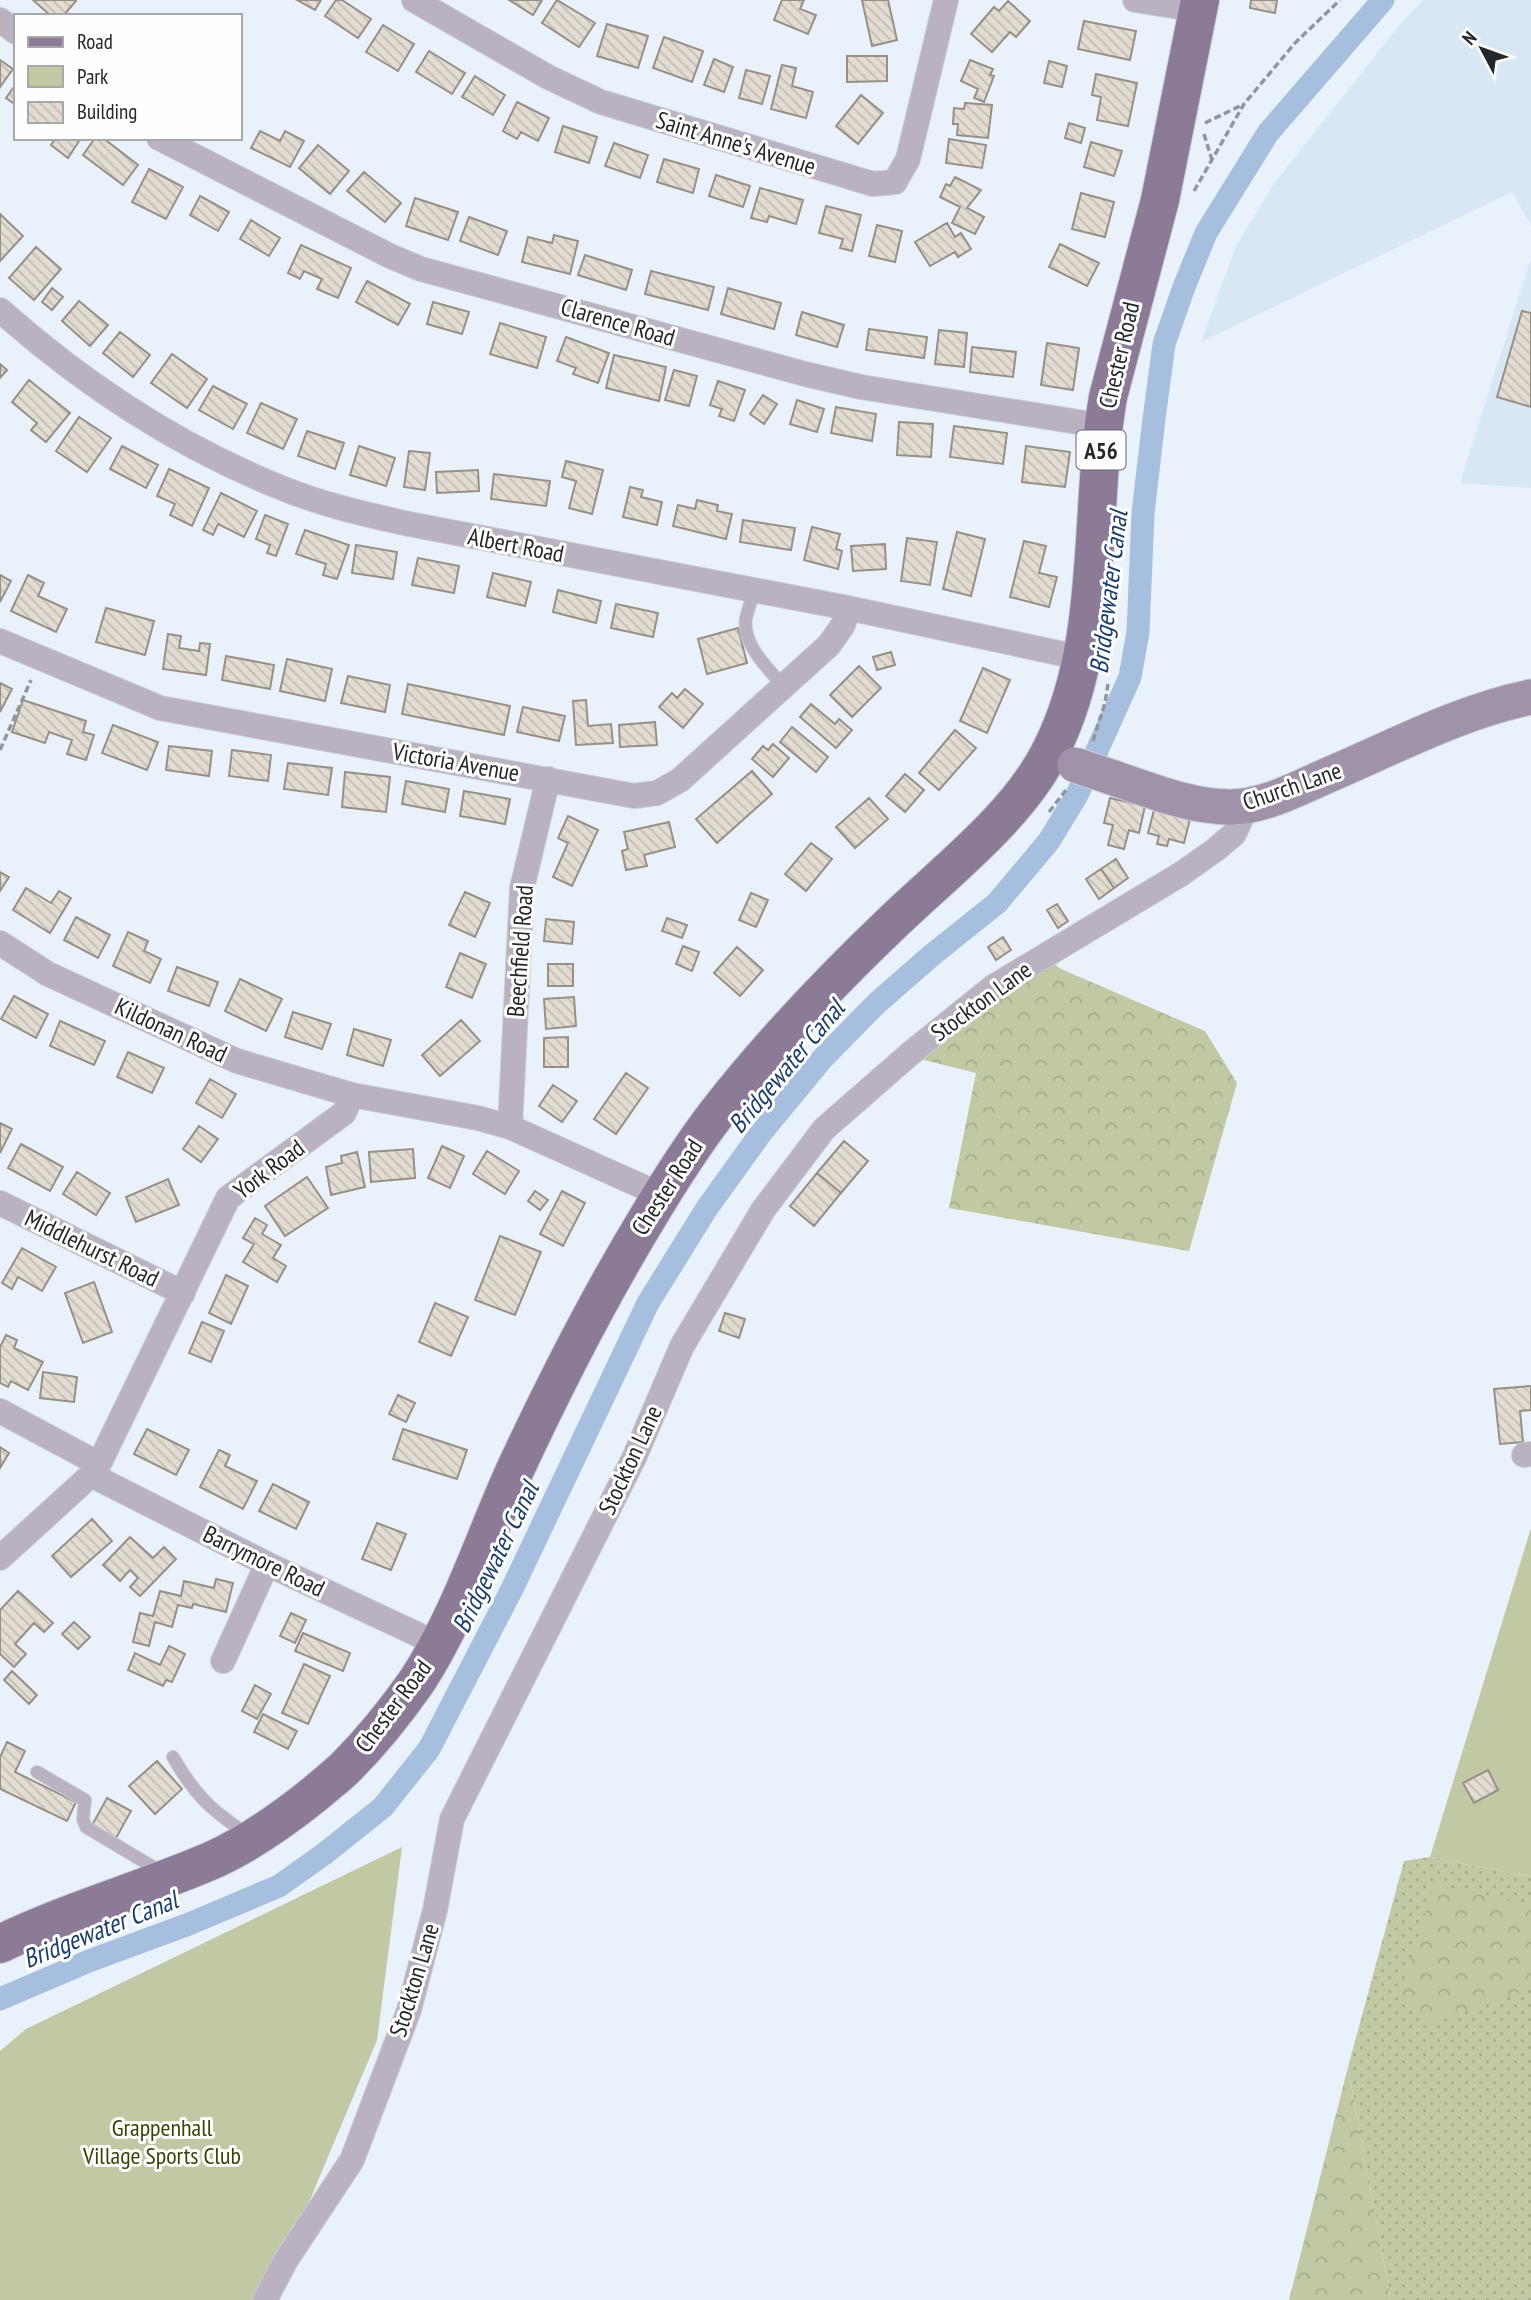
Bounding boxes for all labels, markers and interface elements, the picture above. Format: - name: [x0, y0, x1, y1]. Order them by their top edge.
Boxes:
- legend: [14, 14, 242, 140]
- north arrow: [1447, 14, 1517, 84]
- text: N: [1457, 26, 1482, 50]
- text: Road: [77, 28, 113, 55]
- text: Park: [77, 63, 108, 90]
- text: Building: [77, 98, 137, 125]
- street label: Saint Anne's Avenue: [653, 104, 819, 182]
- street label: Clarence Road: [557, 291, 679, 353]
- street label: Chester Road: [1092, 299, 1146, 411]
- road number: A56: [1076, 431, 1126, 470]
- water label: Bridgewater Canal: [1082, 506, 1135, 675]
- street label: Albert Road: [465, 521, 567, 569]
- street label: Victoria Avenue: [389, 735, 522, 788]
- street label: Church Lane: [1239, 755, 1345, 817]
- street label: Beechfield Road: [500, 884, 540, 1018]
- street label: Stockton Lane: [925, 954, 1037, 1048]
- water label: Bridgewater Canal: [721, 990, 853, 1139]
- street label: Kildonan Road: [110, 991, 232, 1069]
- street label: York Road: [227, 1132, 311, 1206]
- street label: Chester Road: [624, 1133, 710, 1241]
- street label: Middlehurst Road: [20, 1202, 164, 1294]
- street label: Stockton Lane: [591, 1400, 669, 1520]
- water label: Bridgewater Canal: [444, 1473, 547, 1638]
- street label: Barrymore Road: [198, 1518, 330, 1604]
- street label: Chester Road: [348, 1653, 438, 1759]
- water label: Bridgewater Canal: [18, 1882, 185, 1975]
- street label: Stockton Lane: [382, 1920, 446, 2040]
- park label: Grappenhall Village Sports Club: [82, 2112, 241, 2171]

